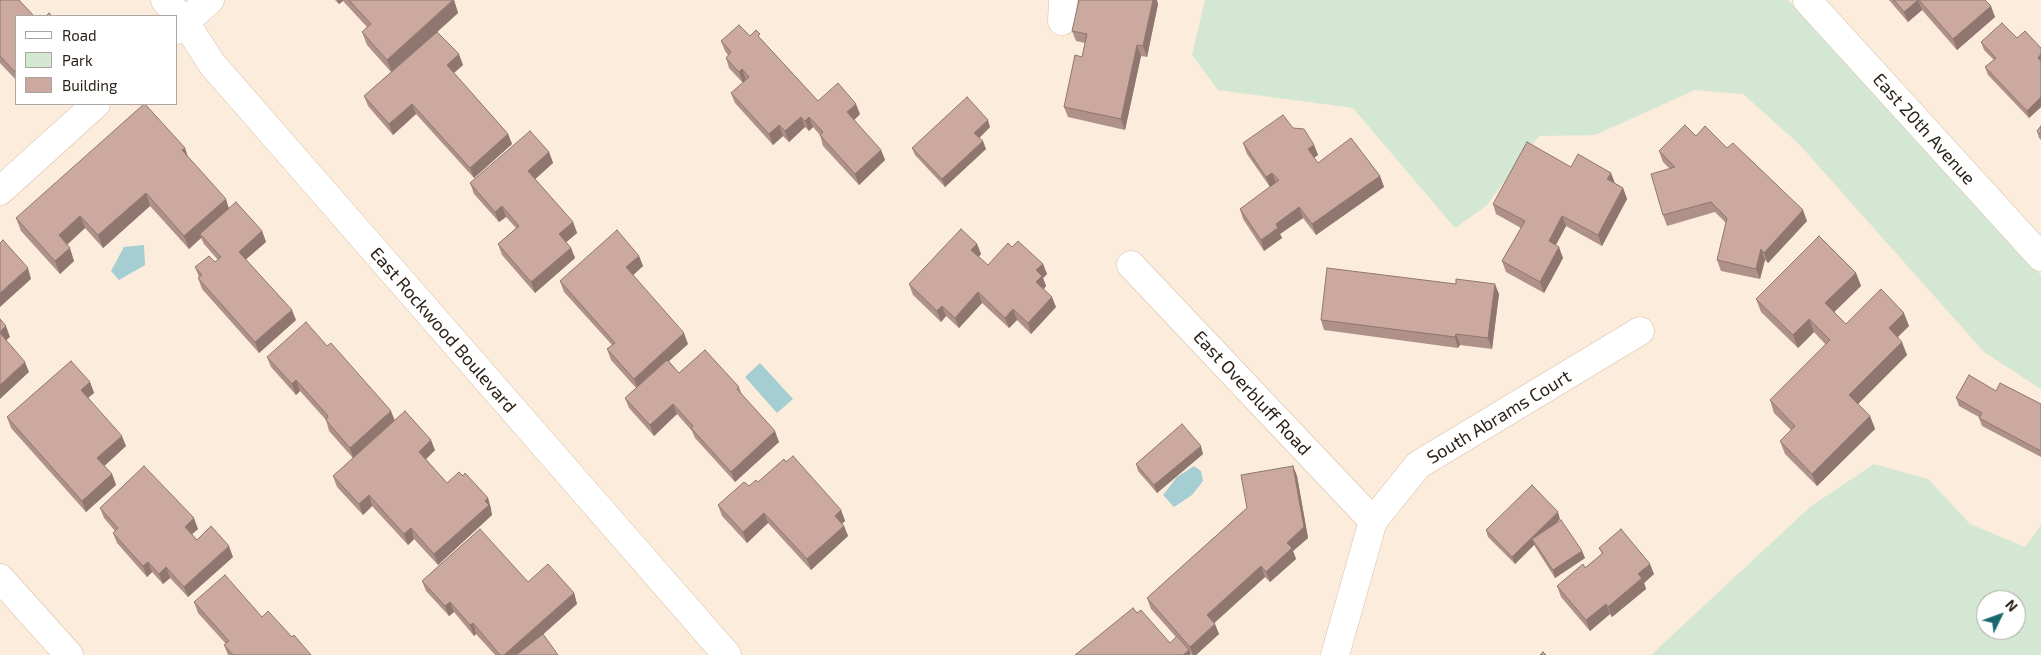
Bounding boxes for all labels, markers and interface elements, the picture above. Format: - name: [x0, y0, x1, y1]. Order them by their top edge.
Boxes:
- legend: [15, 15, 178, 105]
- text: Road: [62, 26, 97, 44]
- text: Park: [62, 51, 93, 69]
- street label: East 20th Avenue: [1868, 69, 1980, 189]
- text: Building: [62, 76, 117, 94]
- street label: East Rockwood Boulevard: [365, 243, 521, 417]
- street label: East Overbluff Road: [1189, 326, 1315, 460]
- street label: South Abrams Court: [1423, 365, 1575, 469]
- north arrow: [1976, 590, 2026, 640]
- text: N: [2002, 596, 2021, 615]

